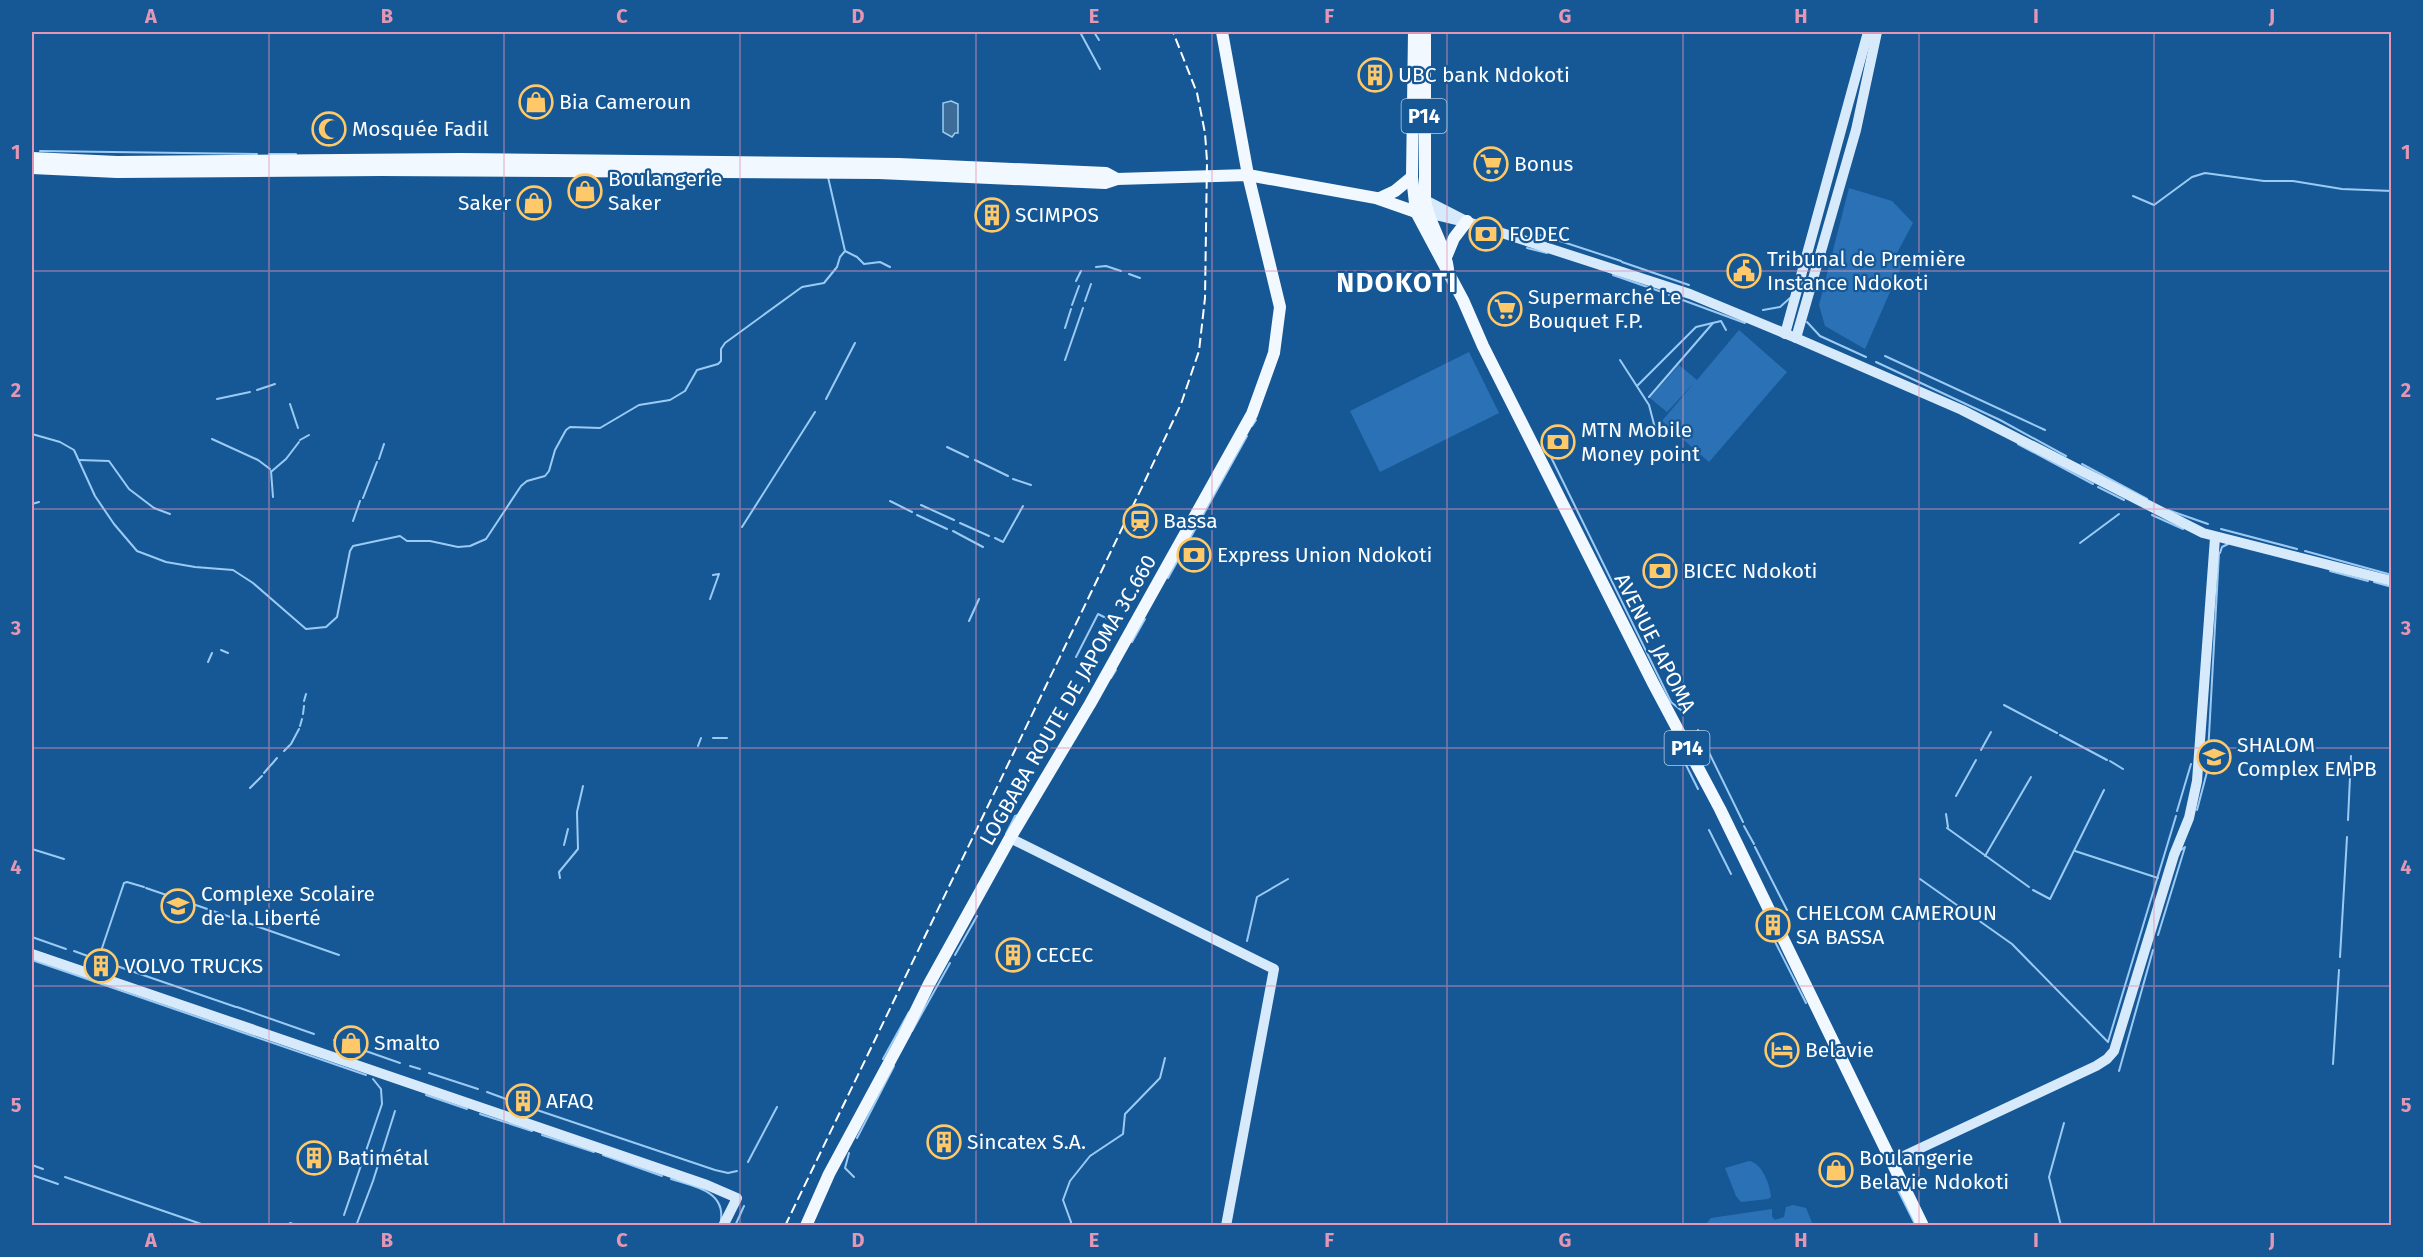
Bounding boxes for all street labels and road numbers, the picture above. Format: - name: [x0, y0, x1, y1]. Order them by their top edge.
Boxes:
- road number: P14: [1402, 99, 1446, 133]
- street label: LOGBABA ROUTE DE JAPOMA 3C.660: [974, 550, 1162, 850]
- street label: AVENUE JAPOMA: [1609, 569, 1701, 717]
- road number: P14: [1664, 731, 1710, 765]

